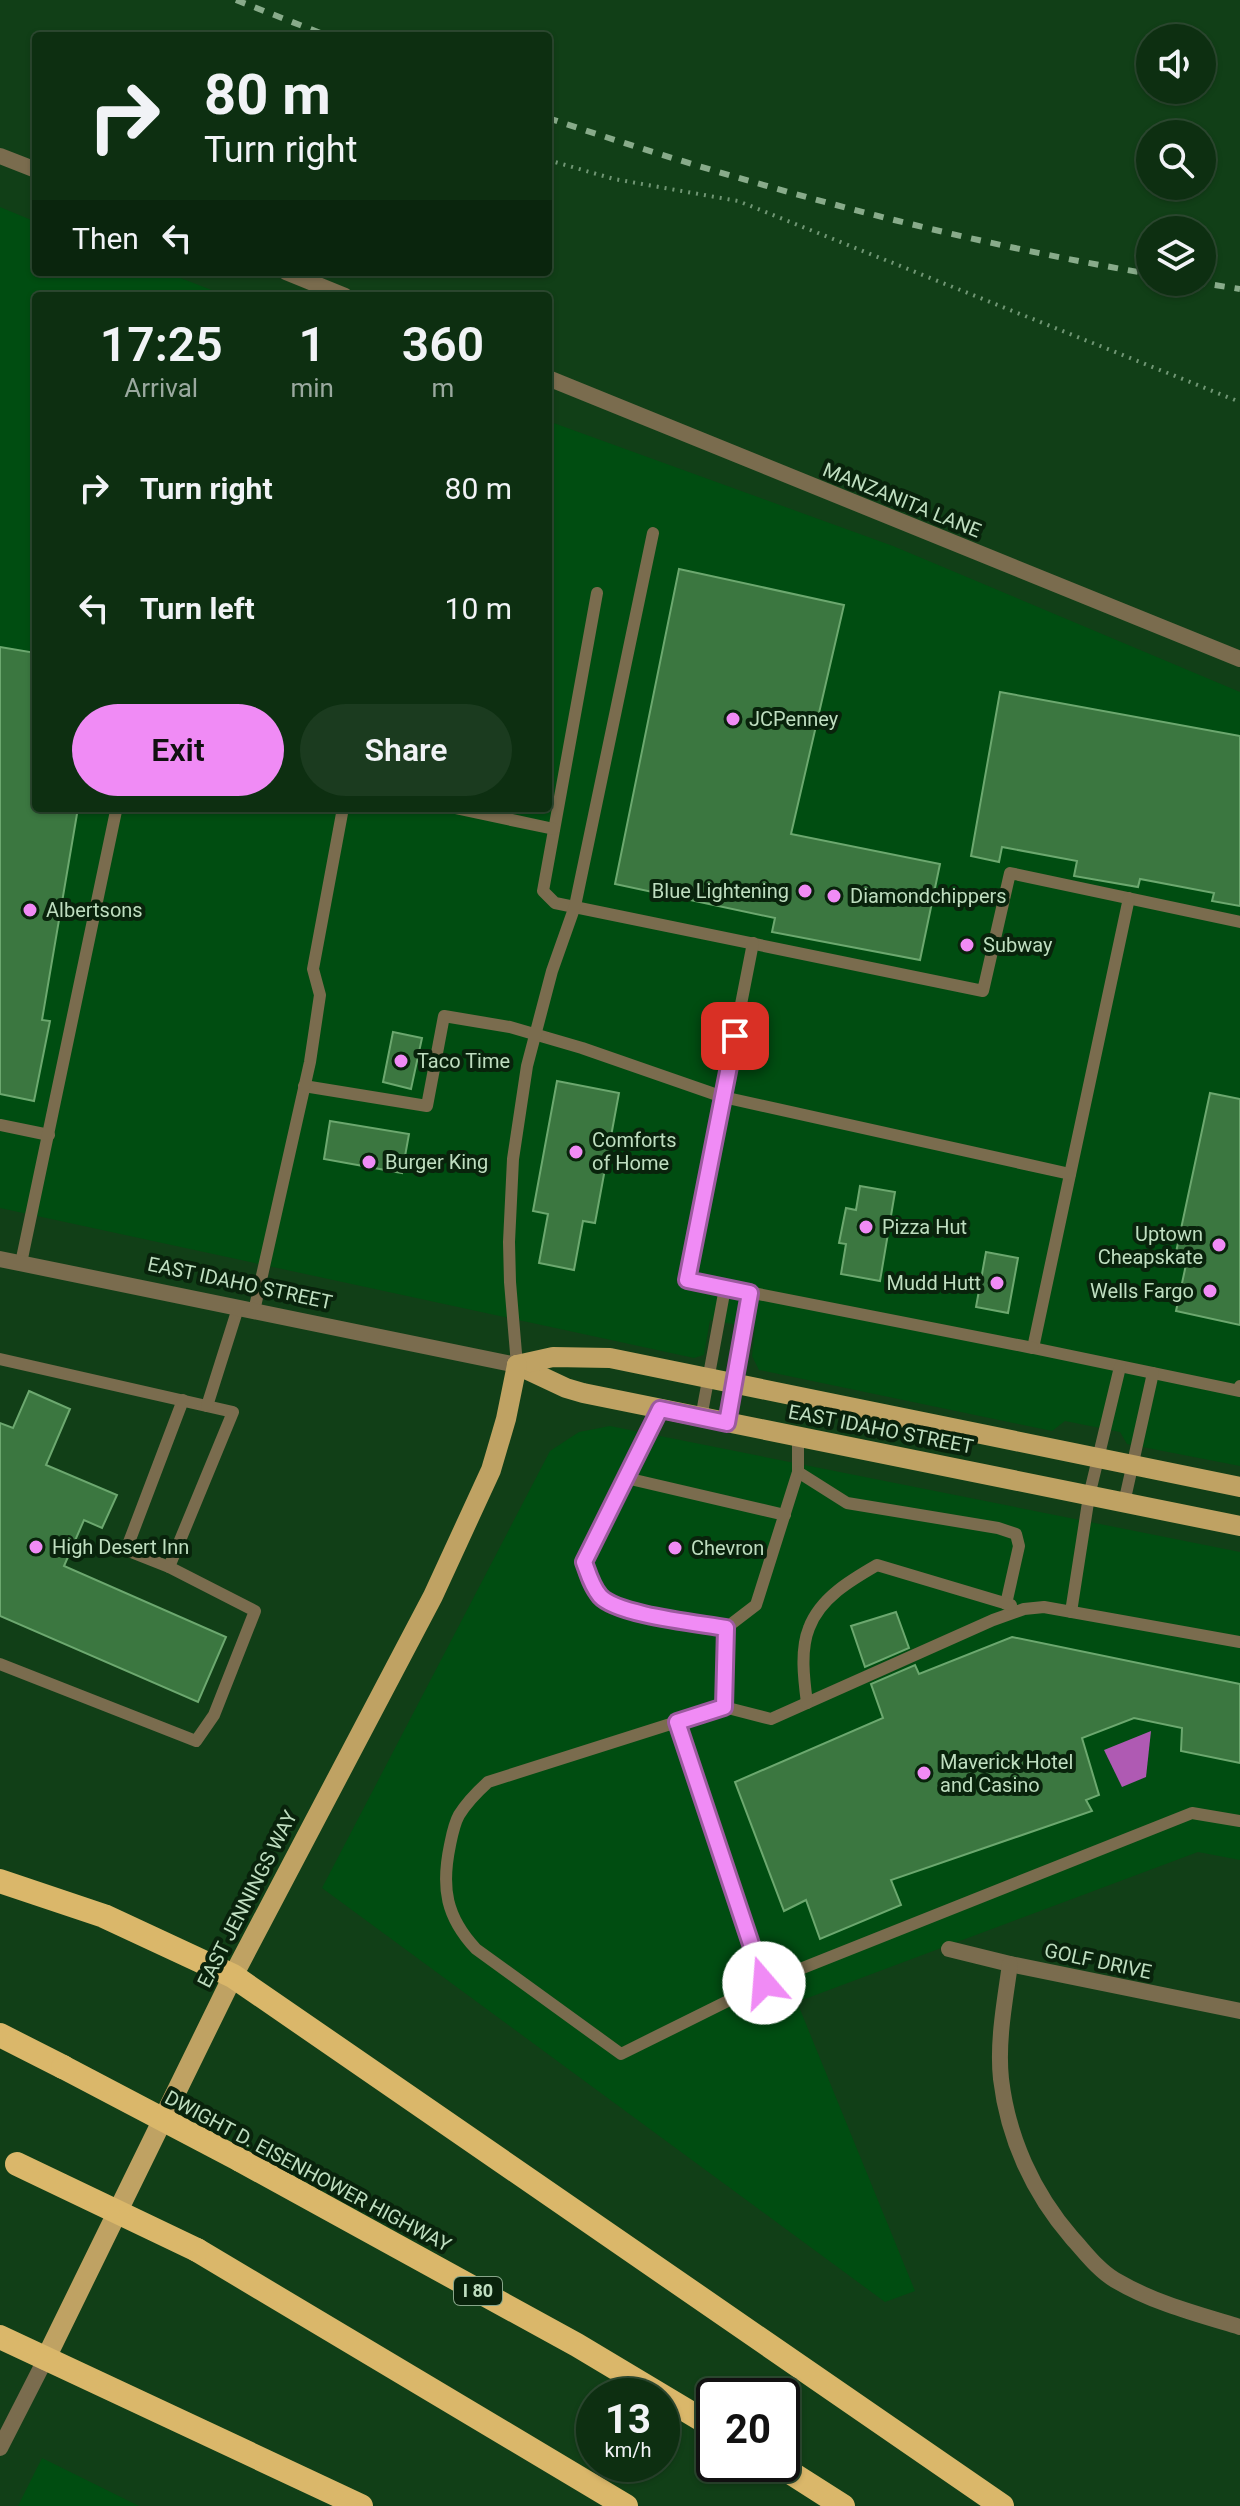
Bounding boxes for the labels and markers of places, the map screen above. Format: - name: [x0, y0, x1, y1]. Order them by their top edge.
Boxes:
- place label: JCPenney: [749, 707, 839, 731]
- marker: JCPenney: [724, 710, 742, 728]
- place label: Blue Lightening: [652, 879, 789, 903]
- marker: Blue Lightening: [796, 882, 814, 900]
- place label: Diamondchippers: [850, 884, 1007, 908]
- marker: Diamondchippers: [825, 887, 843, 905]
- place label: Albertsons: [46, 898, 143, 922]
- marker: Albertsons: [21, 901, 39, 919]
- place label: Subway: [983, 933, 1053, 957]
- marker: Subway: [958, 936, 976, 954]
- pin: [701, 1002, 769, 1070]
- place label: Taco Time: [417, 1049, 510, 1073]
- marker: Taco Time: [392, 1052, 410, 1070]
- place label: Comforts of Home: [592, 1128, 676, 1175]
- marker: Comforts of Home: [567, 1143, 585, 1161]
- place label: Burger King: [385, 1150, 488, 1174]
- marker: Burger King: [360, 1153, 378, 1171]
- place label: Pizza Hut: [882, 1215, 967, 1239]
- marker: Pizza Hut: [857, 1218, 875, 1236]
- place label: Uptown Cheapskate: [1098, 1222, 1203, 1269]
- marker: Uptown Cheapskate: [1210, 1236, 1228, 1254]
- place label: Mudd Hutt: [887, 1271, 981, 1295]
- marker: Mudd Hutt: [988, 1274, 1006, 1292]
- place label: Wells Fargo: [1090, 1279, 1194, 1303]
- marker: Wells Fargo: [1201, 1282, 1219, 1300]
- place label: High Desert Inn: [52, 1535, 189, 1559]
- place label: Chevron: [691, 1536, 764, 1560]
- marker: High Desert Inn: [27, 1538, 45, 1556]
- marker: Chevron: [666, 1539, 684, 1557]
- place label: Maverick Hotel and Casino: [940, 1750, 1073, 1797]
- marker: Maverick Hotel and Casino: [915, 1764, 933, 1782]

